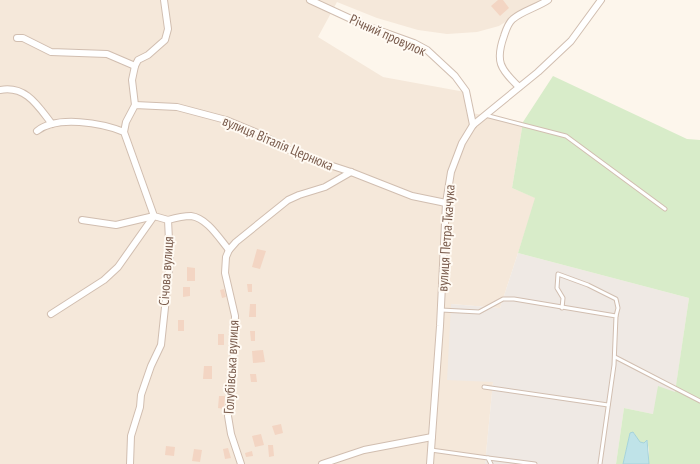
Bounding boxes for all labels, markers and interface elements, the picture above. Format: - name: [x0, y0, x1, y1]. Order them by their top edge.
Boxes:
- street label: Річний провулок: [347, 10, 430, 60]
- street label: вулиця Віталія Цернюка: [220, 112, 336, 174]
- street label: вулиця Петра Ткачука: [433, 184, 459, 292]
- street label: Січова вулиця: [155, 236, 177, 306]
- street label: Голубівська вулиця: [220, 320, 242, 414]

